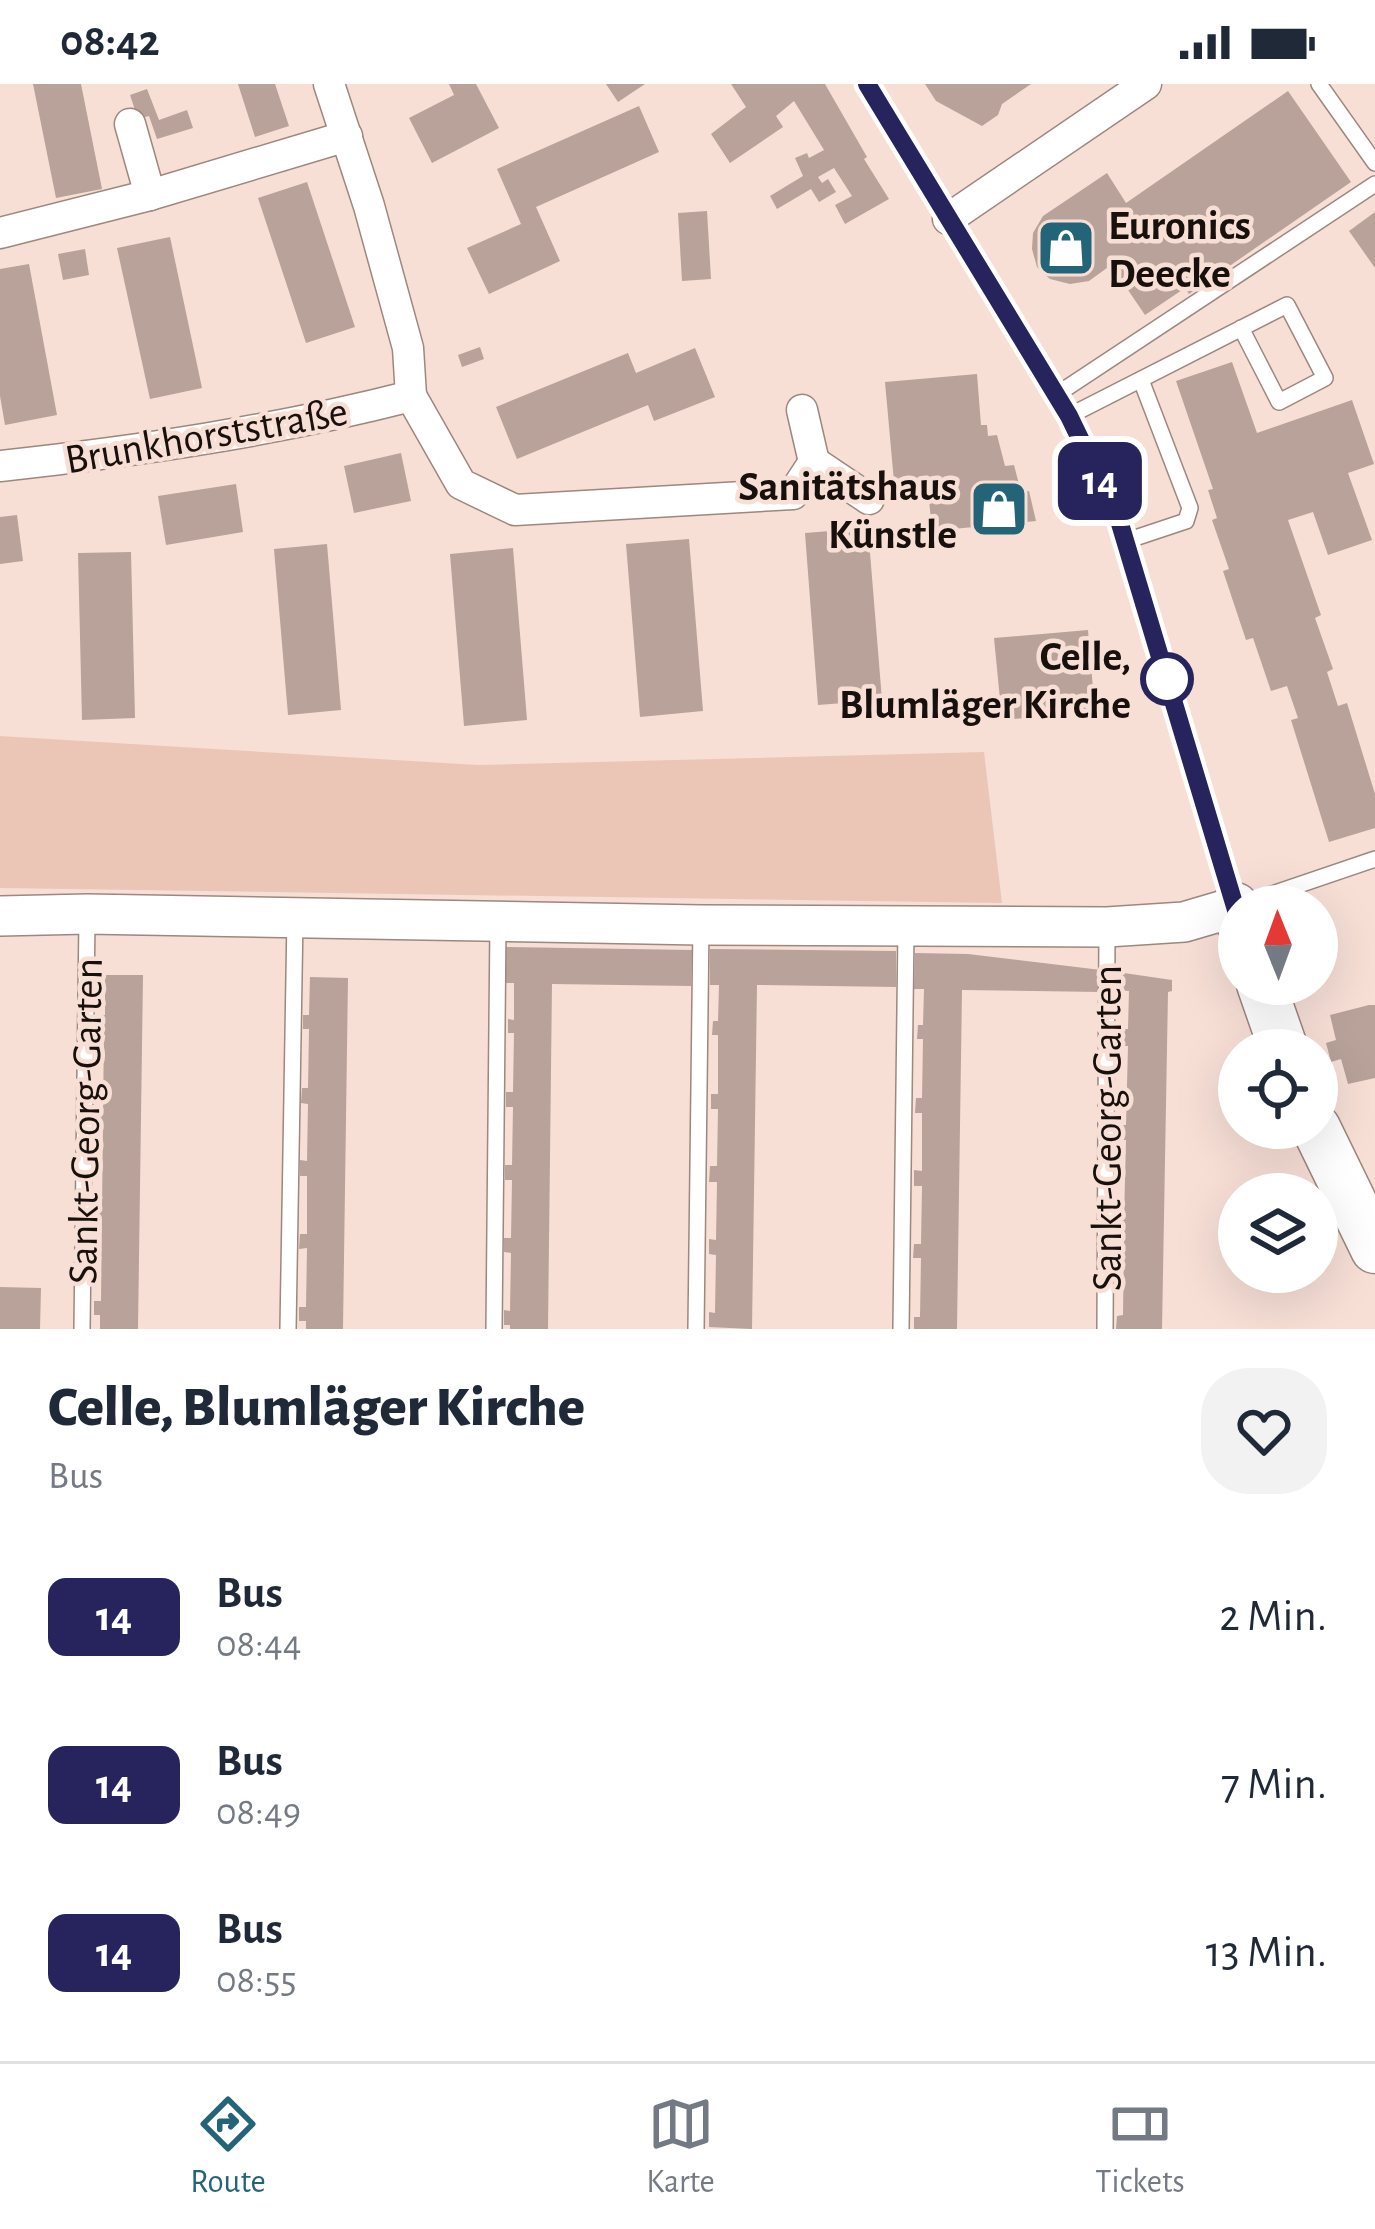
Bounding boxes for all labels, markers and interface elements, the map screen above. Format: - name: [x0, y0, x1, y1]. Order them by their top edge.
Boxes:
- text: 08:42: [60, 19, 160, 64]
- place label: Euronics Deecke: [1108, 205, 1251, 295]
- shop icon: Euronics Deecke: [1035, 217, 1097, 279]
- street label: Brunkhorststraße: [62, 390, 351, 481]
- line badge: 14: [1046, 442, 1154, 520]
- text: 14: [1082, 460, 1118, 502]
- place label: Sanitätshaus Künstle: [738, 466, 957, 556]
- shop icon: Sanitätshaus Künstle: [968, 478, 1030, 540]
- place label: Celle, Blumläger Kirche: [839, 636, 1131, 726]
- marker: Celle, Blumläger Kirche: [1142, 654, 1192, 704]
- north arrow: [1218, 885, 1338, 1005]
- map controls: [1218, 885, 1338, 1293]
- street label: Sankt-Georg-Garten: [62, 957, 110, 1285]
- street label: Sankt-Georg-Garten: [1087, 965, 1129, 1291]
- button: locate: [1218, 1029, 1338, 1149]
- button: layers: [1218, 1173, 1338, 1293]
- button: heart: [1201, 1368, 1327, 1494]
- text: Celle, Blumläger Kirche: [48, 1379, 585, 1436]
- text: Bus: [48, 1457, 103, 1496]
- text: Bus: [216, 1571, 283, 1616]
- text: 2 Min.: [1219, 1594, 1327, 1639]
- text: 14: [96, 1596, 132, 1638]
- text: 08:44: [216, 1625, 302, 1664]
- text: Bus: [216, 1739, 283, 1784]
- text: 7 Min.: [1221, 1762, 1327, 1807]
- text: 14: [96, 1764, 132, 1806]
- text: 08:49: [216, 1793, 301, 1832]
- text: Bus: [216, 1907, 283, 1952]
- text: 13 Min.: [1206, 1930, 1327, 1975]
- text: 14: [96, 1932, 132, 1974]
- text: 08:55: [216, 1961, 297, 2000]
- tab: Route: [190, 2091, 266, 2203]
- tab: Karte: [646, 2091, 715, 2203]
- tab: Tickets: [1095, 2091, 1185, 2203]

